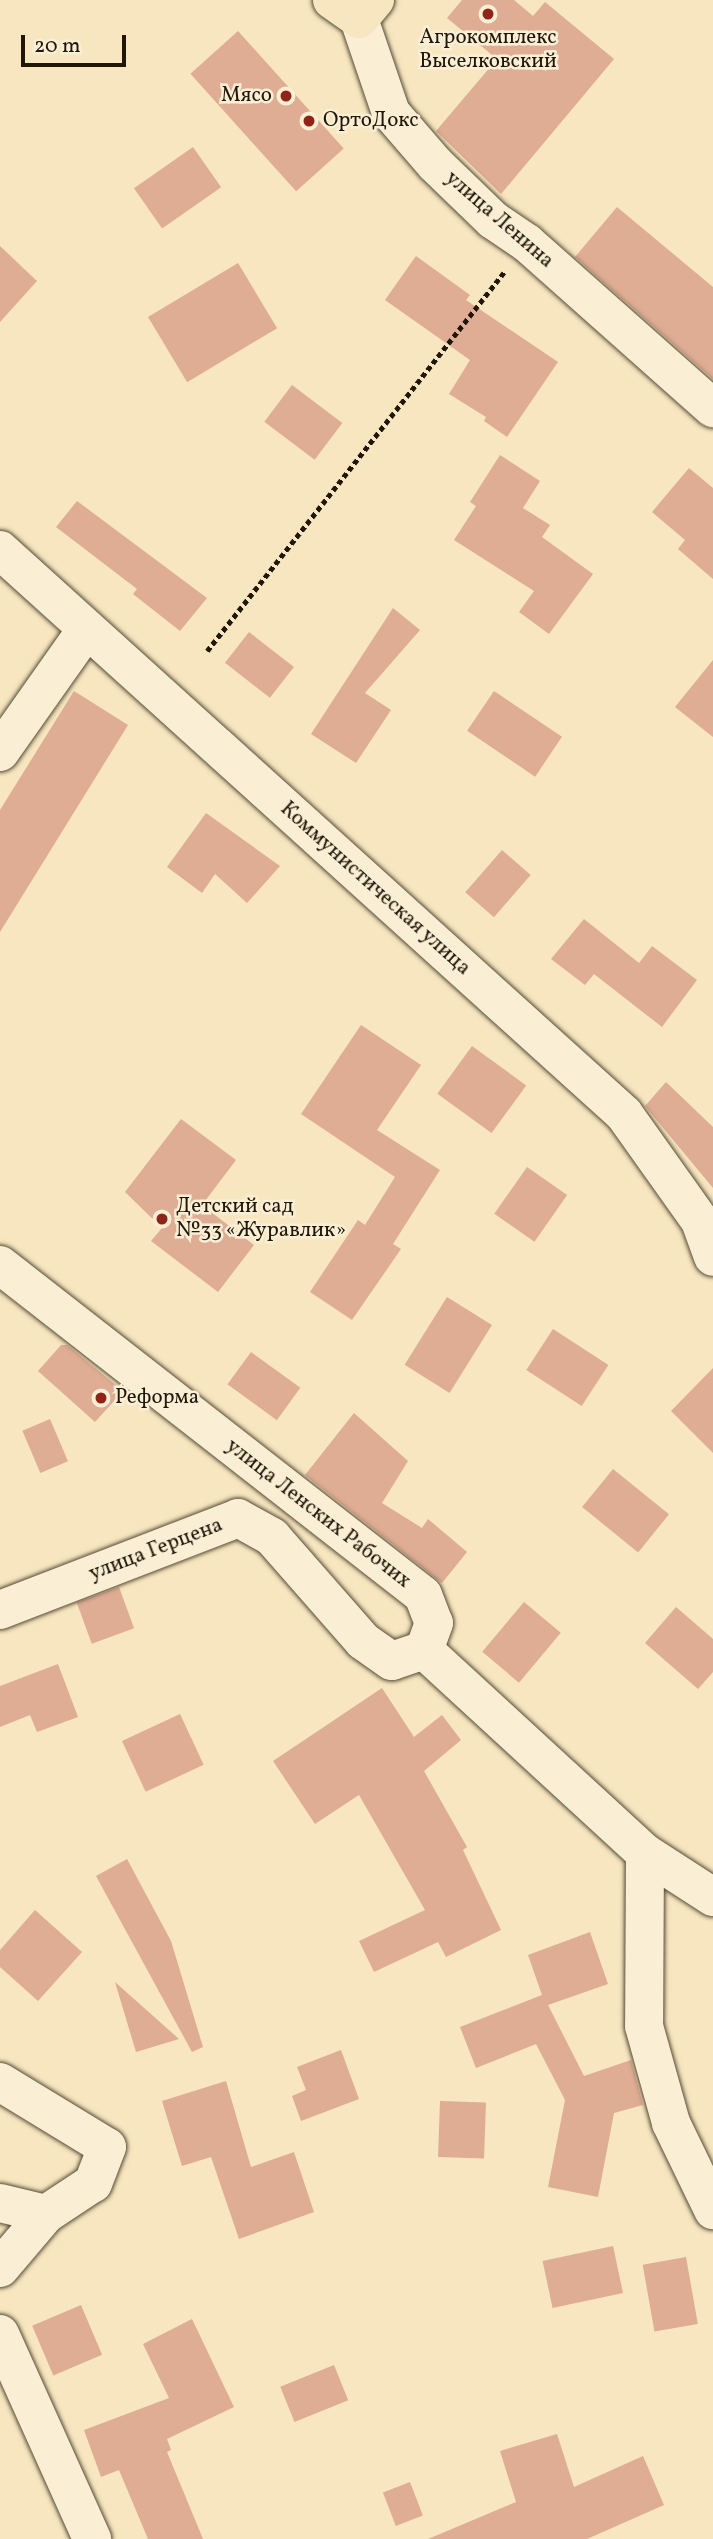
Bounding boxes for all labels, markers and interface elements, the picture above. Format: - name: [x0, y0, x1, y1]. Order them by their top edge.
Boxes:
- marker: Агрокомплекс Выселковский: [480, 6, 496, 22]
- scale bar: [24, 21, 130, 65]
- place label: Агрокомплекс Выселковский: [419, 25, 557, 75]
- text: 20 m: [34, 32, 80, 61]
- place label: Мясо: [221, 83, 272, 109]
- marker: Мясо: [278, 88, 294, 104]
- place label: ОртоДокс: [323, 108, 419, 134]
- marker: ОртоДокс: [301, 113, 317, 129]
- street label: улица Ленина: [440, 166, 558, 274]
- street label: Коммунистическая улица: [274, 797, 476, 981]
- place label: Детский сад №33 «Журавлик»: [176, 1194, 347, 1244]
- marker: Детский сад №33 «Журавлик»: [154, 1211, 170, 1227]
- place label: Реформа: [115, 1385, 199, 1411]
- marker: Реформа: [93, 1390, 109, 1406]
- street label: улица Ленских Рабочих: [220, 1434, 416, 1594]
- street label: улица Герцена: [86, 1513, 226, 1587]

